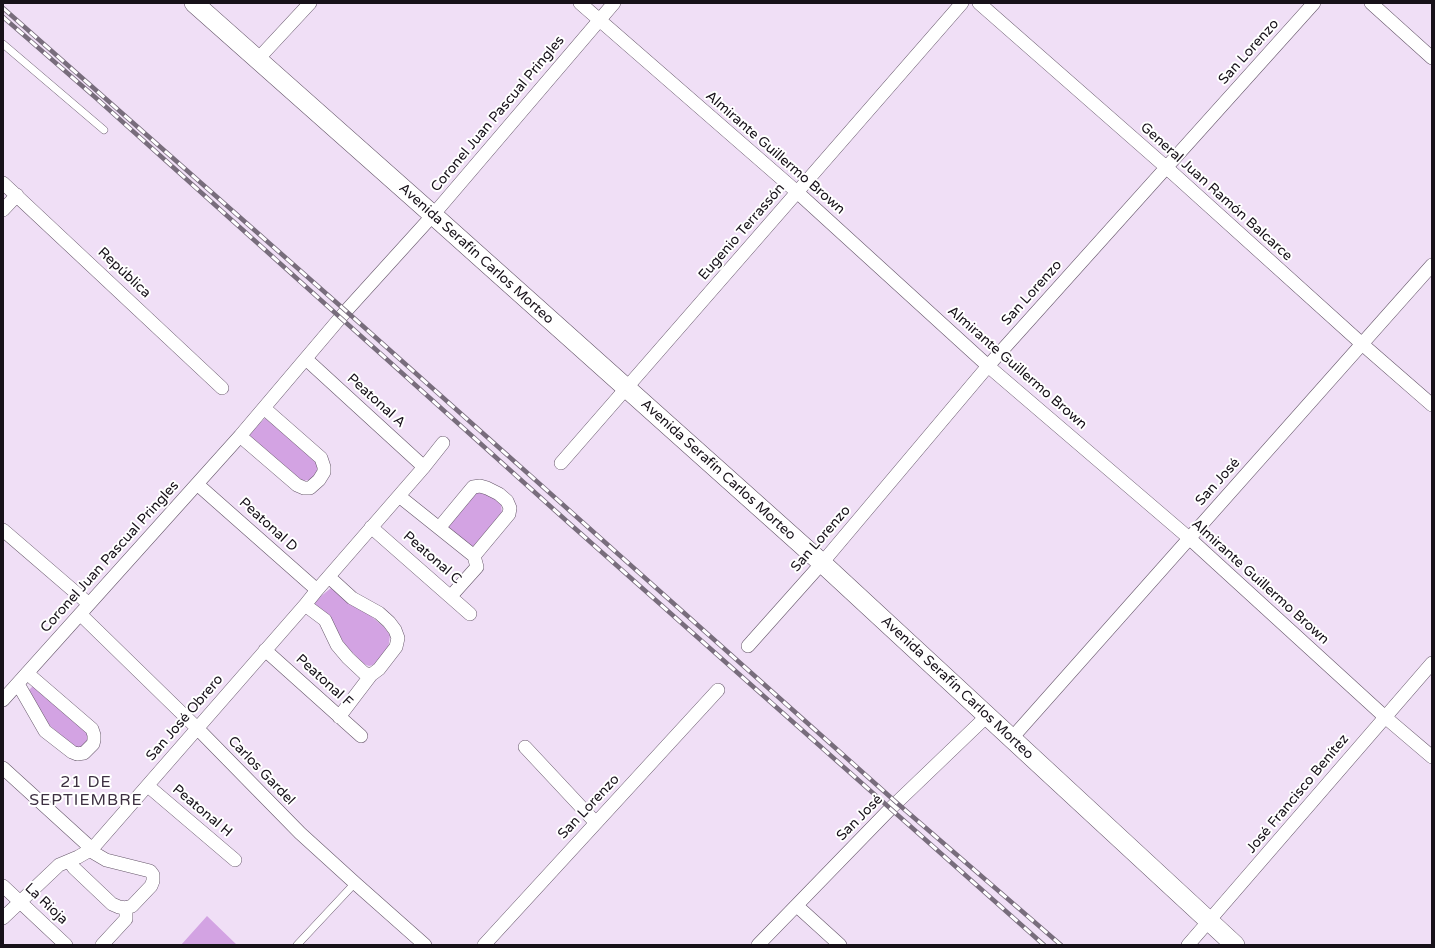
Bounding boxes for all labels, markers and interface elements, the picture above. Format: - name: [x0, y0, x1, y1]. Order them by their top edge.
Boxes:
- street label: San Lorenzo: [1215, 16, 1283, 88]
- street label: Coronel Juan Pascual Pringles: [428, 33, 568, 195]
- street label: Almirante Guillermo Brown: [702, 88, 848, 218]
- street label: General Juan Ramón Balcarce: [1137, 119, 1295, 265]
- street label: Avenida Serafín Carlos Morteo: [395, 180, 557, 328]
- street label: Eugenio Terrassón: [695, 180, 789, 284]
- street label: República: [94, 244, 154, 302]
- street label: San Lorenzo: [998, 257, 1066, 329]
- street label: Almirante Guillermo Brown: [944, 303, 1090, 433]
- street label: Peatonal A: [343, 370, 409, 432]
- street label: Avenida Serafín Carlos Morteo: [637, 396, 799, 544]
- street label: San José: [1192, 455, 1244, 509]
- street label: Coronel Juan Pascual Pringles: [37, 478, 183, 636]
- street label: Peatonal D: [235, 494, 301, 556]
- street label: San Lorenzo: [788, 502, 854, 576]
- street label: Almirante Guillermo Brown: [1188, 516, 1332, 648]
- street label: Peatonal C: [399, 528, 465, 588]
- street label: Avenida Serafín Carlos Morteo: [877, 613, 1037, 763]
- street label: Peatonal F: [292, 651, 356, 711]
- street label: San José Obrero: [143, 671, 227, 765]
- street label: José Francisco Benítez: [1243, 731, 1353, 857]
- street label: Carlos Gardel: [224, 733, 298, 809]
- street label: San Lorenzo: [555, 771, 623, 843]
- district label: 21 DE SEPTIEMBRE: [29, 773, 143, 811]
- street label: Peatonal H: [169, 781, 235, 841]
- street label: San José: [833, 791, 887, 845]
- street label: La Rioja: [21, 880, 71, 928]

